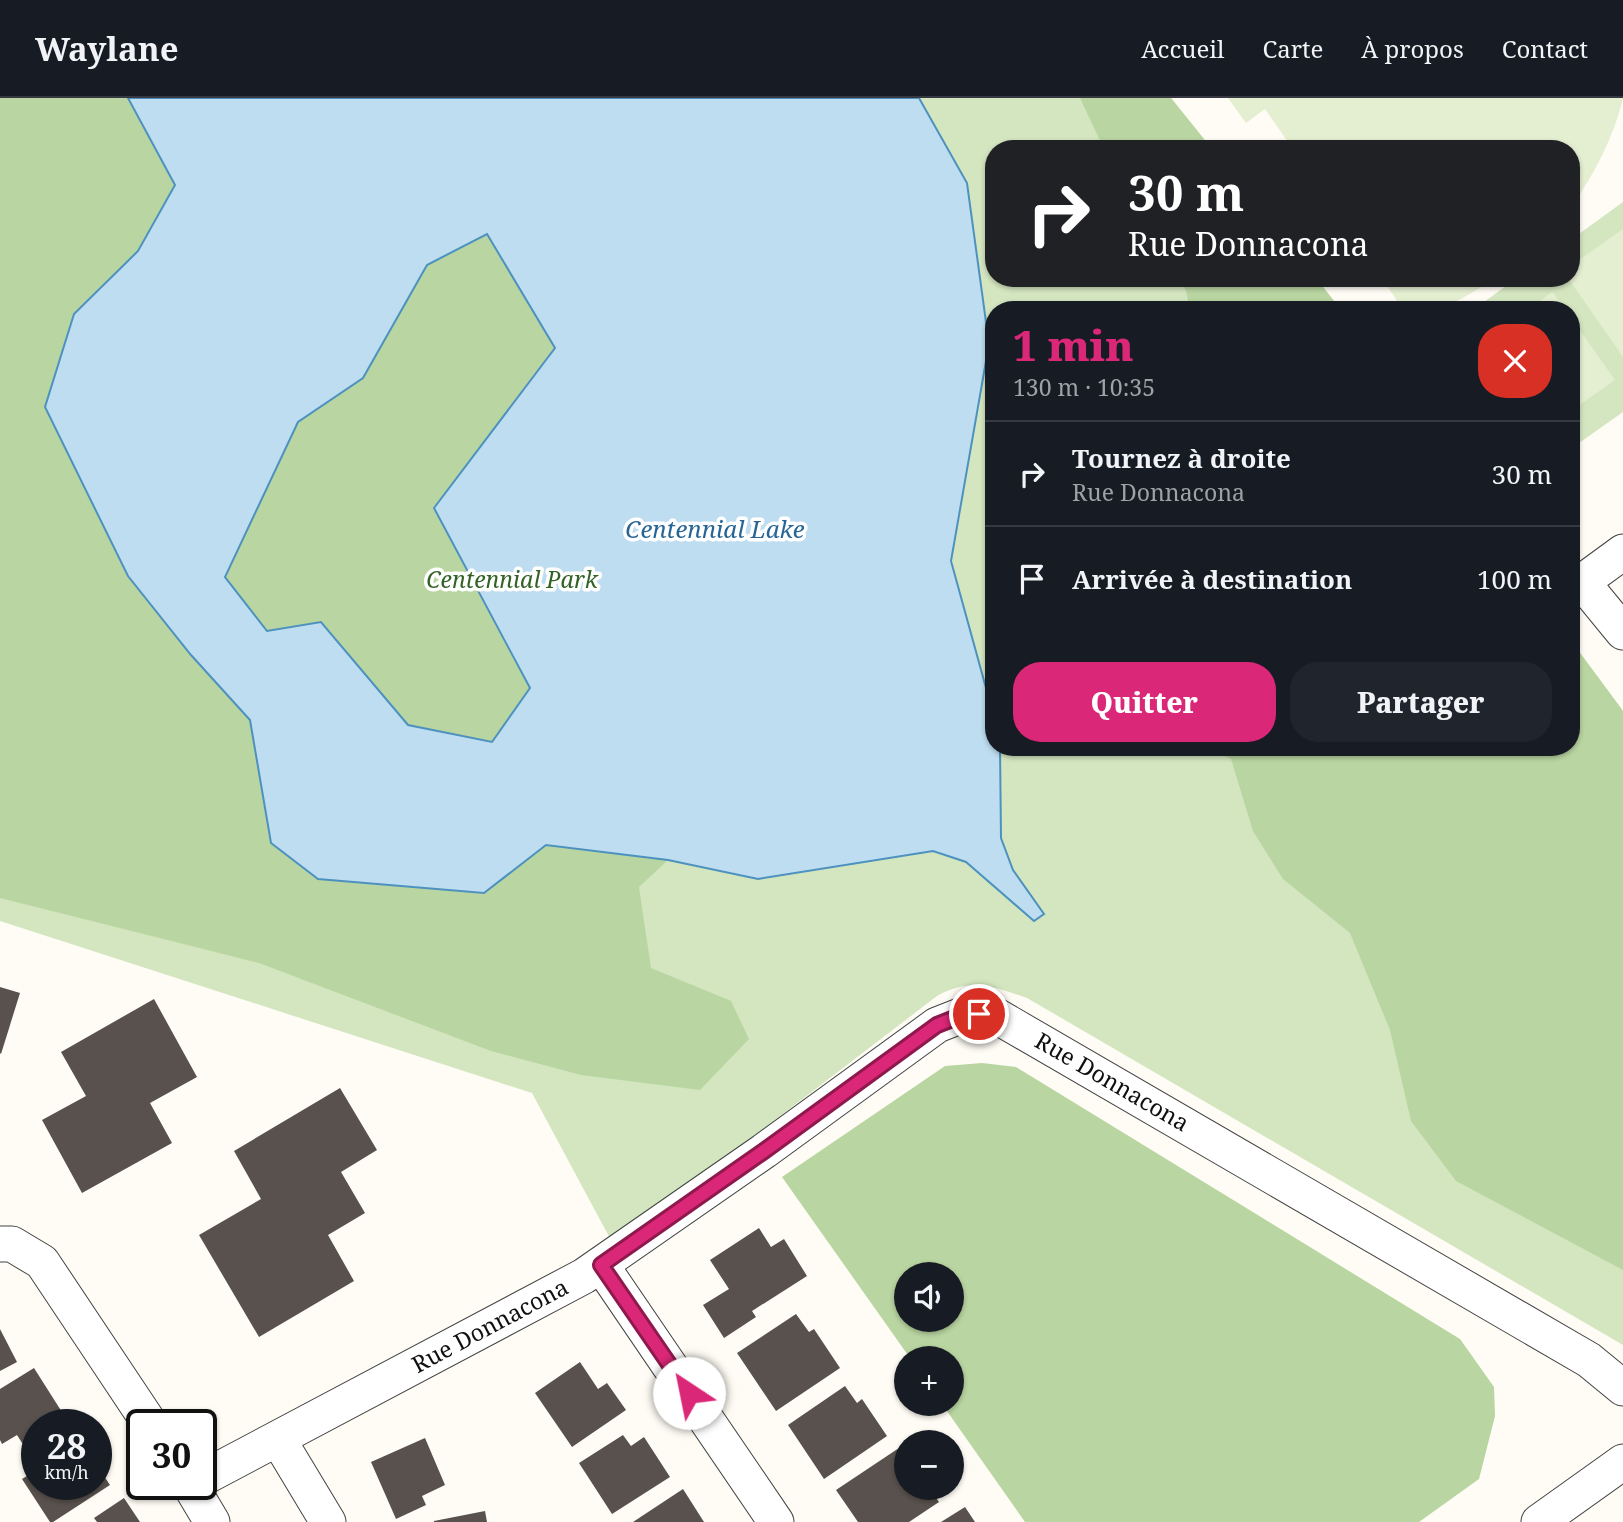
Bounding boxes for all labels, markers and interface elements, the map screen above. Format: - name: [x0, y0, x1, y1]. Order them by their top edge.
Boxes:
- text: Waylane: [35, 26, 179, 71]
- text: Accueil: [1141, 32, 1224, 65]
- text: Carte: [1262, 32, 1323, 65]
- text: À propos: [1361, 32, 1464, 65]
- text: Contact: [1502, 32, 1588, 65]
- text: 30 m: [1128, 159, 1244, 225]
- icon: right: [1013, 168, 1104, 259]
- text: Rue Donnacona: [1128, 222, 1369, 265]
- text: 1 min: [1013, 316, 1134, 373]
- button: close: [1478, 324, 1552, 398]
- text: 130 m · 10:35: [1013, 371, 1155, 403]
- text: Tournez à droite: [1072, 440, 1291, 476]
- icon: right: [1013, 455, 1051, 493]
- text: 30 m: [1492, 456, 1552, 492]
- text: Rue Donnacona: [1072, 476, 1245, 508]
- water label: Centennial Lake: [625, 512, 805, 545]
- icon: arrive: [1013, 560, 1051, 598]
- text: Arrivée à destination: [1072, 561, 1352, 597]
- text: 100 m: [1477, 561, 1552, 597]
- park label: Centennial Park: [426, 563, 599, 595]
- button: Quitter: [1013, 662, 1276, 742]
- button: Partager: [1290, 662, 1552, 742]
- pin: [949, 984, 1009, 1044]
- icon: arrive: [960, 995, 998, 1033]
- street label: Rue Donnacona: [1030, 1024, 1195, 1138]
- map controls: [894, 1262, 964, 1500]
- button: sound: [894, 1262, 964, 1332]
- street label: Rue Donnacona: [406, 1270, 573, 1380]
- button: +: [894, 1346, 964, 1416]
- position arrow: [652, 1356, 726, 1430]
- speed limit sign: 30: [126, 1409, 217, 1500]
- text: 28: [47, 1422, 86, 1469]
- button: −: [894, 1430, 964, 1500]
- text: km/h: [44, 1460, 89, 1484]

